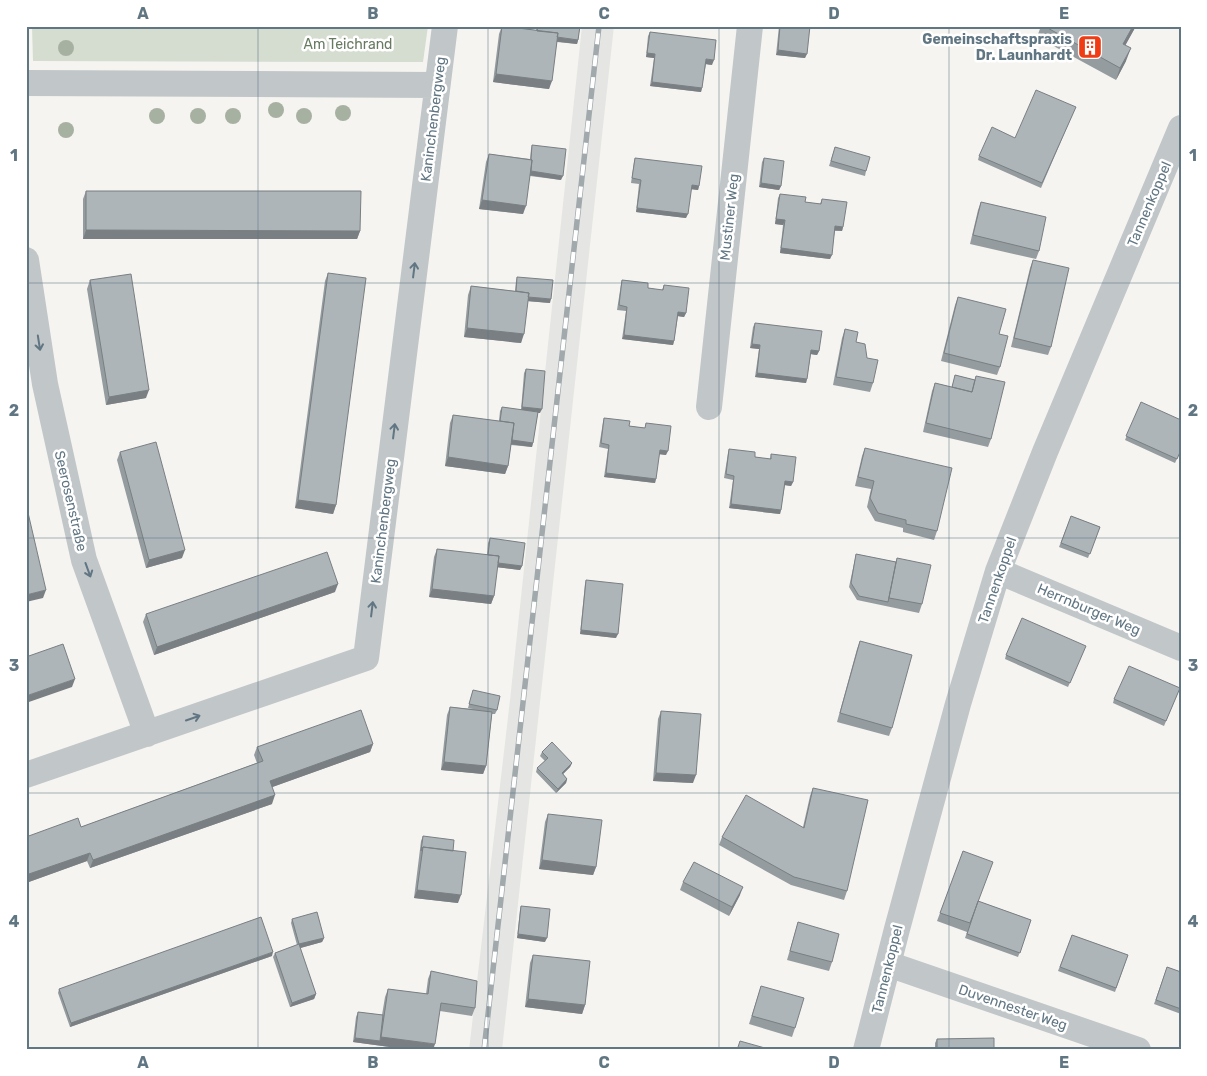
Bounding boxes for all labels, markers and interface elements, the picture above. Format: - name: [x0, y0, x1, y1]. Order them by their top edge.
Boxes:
- text: A: [137, 4, 149, 23]
- text: B: [367, 4, 379, 23]
- text: C: [598, 4, 610, 23]
- text: D: [828, 4, 840, 23]
- text: E: [1059, 4, 1069, 23]
- place label: Gemeinschaftspraxis Dr. Launhardt: [922, 31, 1072, 64]
- building icon: Gemeinschaftspraxis Dr. Launhardt: [1077, 34, 1103, 60]
- park label: Am Teichrand: [304, 36, 392, 53]
- street label: Kaninchenbergweg: [417, 56, 450, 183]
- text: 1: [10, 146, 18, 165]
- text: 1: [1189, 146, 1197, 165]
- street label: Tannenkoppel: [1124, 159, 1175, 249]
- street label: Mustiner Weg: [716, 173, 743, 261]
- one-way arrow: [409, 262, 419, 278]
- one-way arrow: [34, 335, 44, 351]
- text: 2: [9, 401, 19, 420]
- text: 2: [1188, 401, 1198, 420]
- one-way arrow: [390, 423, 400, 439]
- street label: Seerosenstraße: [51, 449, 90, 553]
- street label: Kaninchenbergweg: [367, 458, 400, 585]
- street label: Tannenkoppel: [975, 535, 1020, 626]
- one-way arrow: [84, 562, 93, 577]
- street label: Herrnburger Weg: [1035, 580, 1143, 639]
- one-way arrow: [367, 602, 377, 618]
- text: 3: [9, 656, 19, 675]
- text: 3: [1188, 656, 1198, 675]
- one-way arrow: [185, 713, 200, 722]
- text: 4: [9, 912, 20, 931]
- text: 4: [1188, 912, 1199, 931]
- street label: Tannenkoppel: [868, 923, 907, 1015]
- street label: Duvennester Weg: [956, 981, 1069, 1034]
- text: A: [137, 1053, 149, 1072]
- text: B: [367, 1053, 379, 1072]
- text: C: [598, 1053, 610, 1072]
- text: D: [828, 1053, 840, 1072]
- text: E: [1059, 1053, 1069, 1072]

